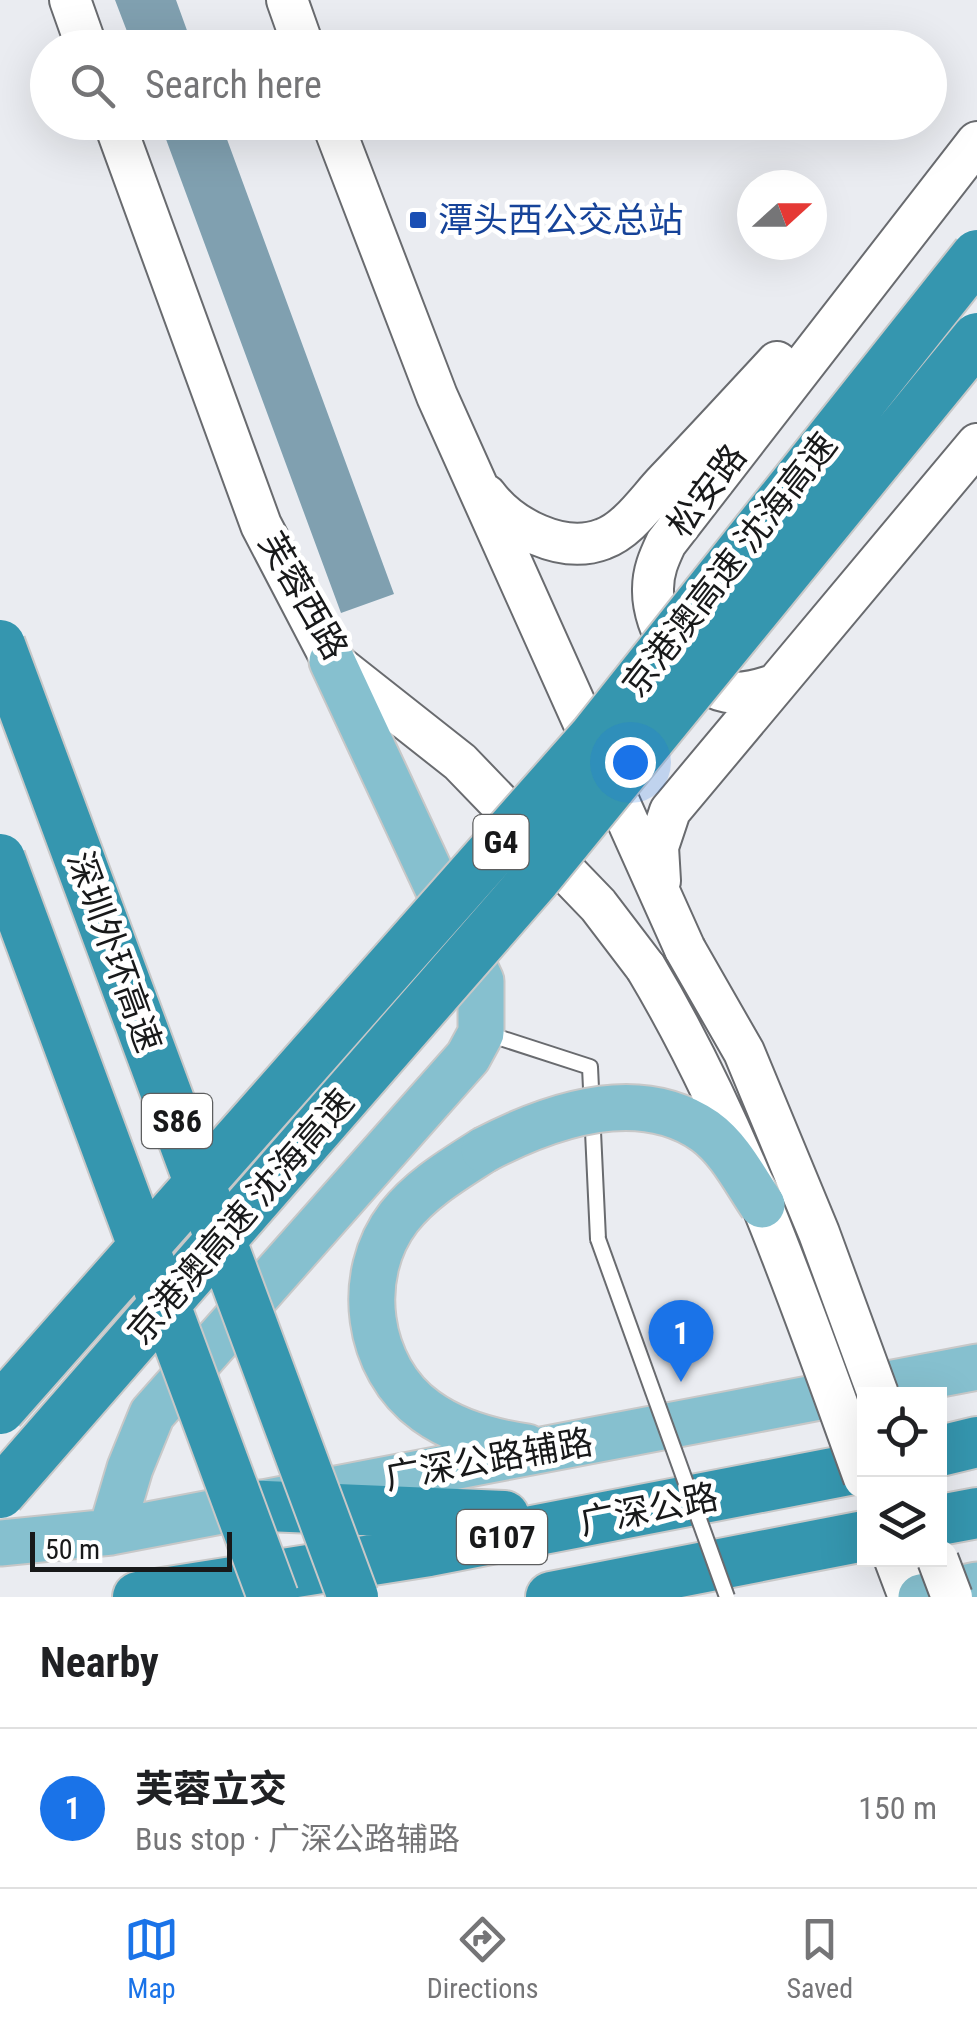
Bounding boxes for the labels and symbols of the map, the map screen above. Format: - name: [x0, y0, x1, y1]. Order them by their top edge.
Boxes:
- north arrow: [737, 170, 827, 260]
- place label: 潭头西公交总站: [438, 200, 683, 241]
- marker: 潭头西公交总站: [407, 209, 429, 231]
- street label: 京港澳高速 沈海高速: [614, 425, 846, 705]
- street label: 松安路: [659, 437, 755, 545]
- street label: 芙蓉西路: [250, 525, 356, 667]
- your location: [605, 737, 656, 788]
- road number: G4: [474, 815, 528, 869]
- street label: 深圳外环高速: [59, 846, 169, 1058]
- street label: 京港澳高速 沈海高速: [120, 1082, 362, 1352]
- road number: S86: [142, 1094, 212, 1148]
- pin: 1: [648, 1300, 714, 1382]
- street label: 广深公路辅路: [382, 1422, 596, 1498]
- street label: 广深公路: [576, 1477, 722, 1543]
- road number: G107: [457, 1510, 547, 1564]
- scale bar: [30, 1527, 232, 1572]

